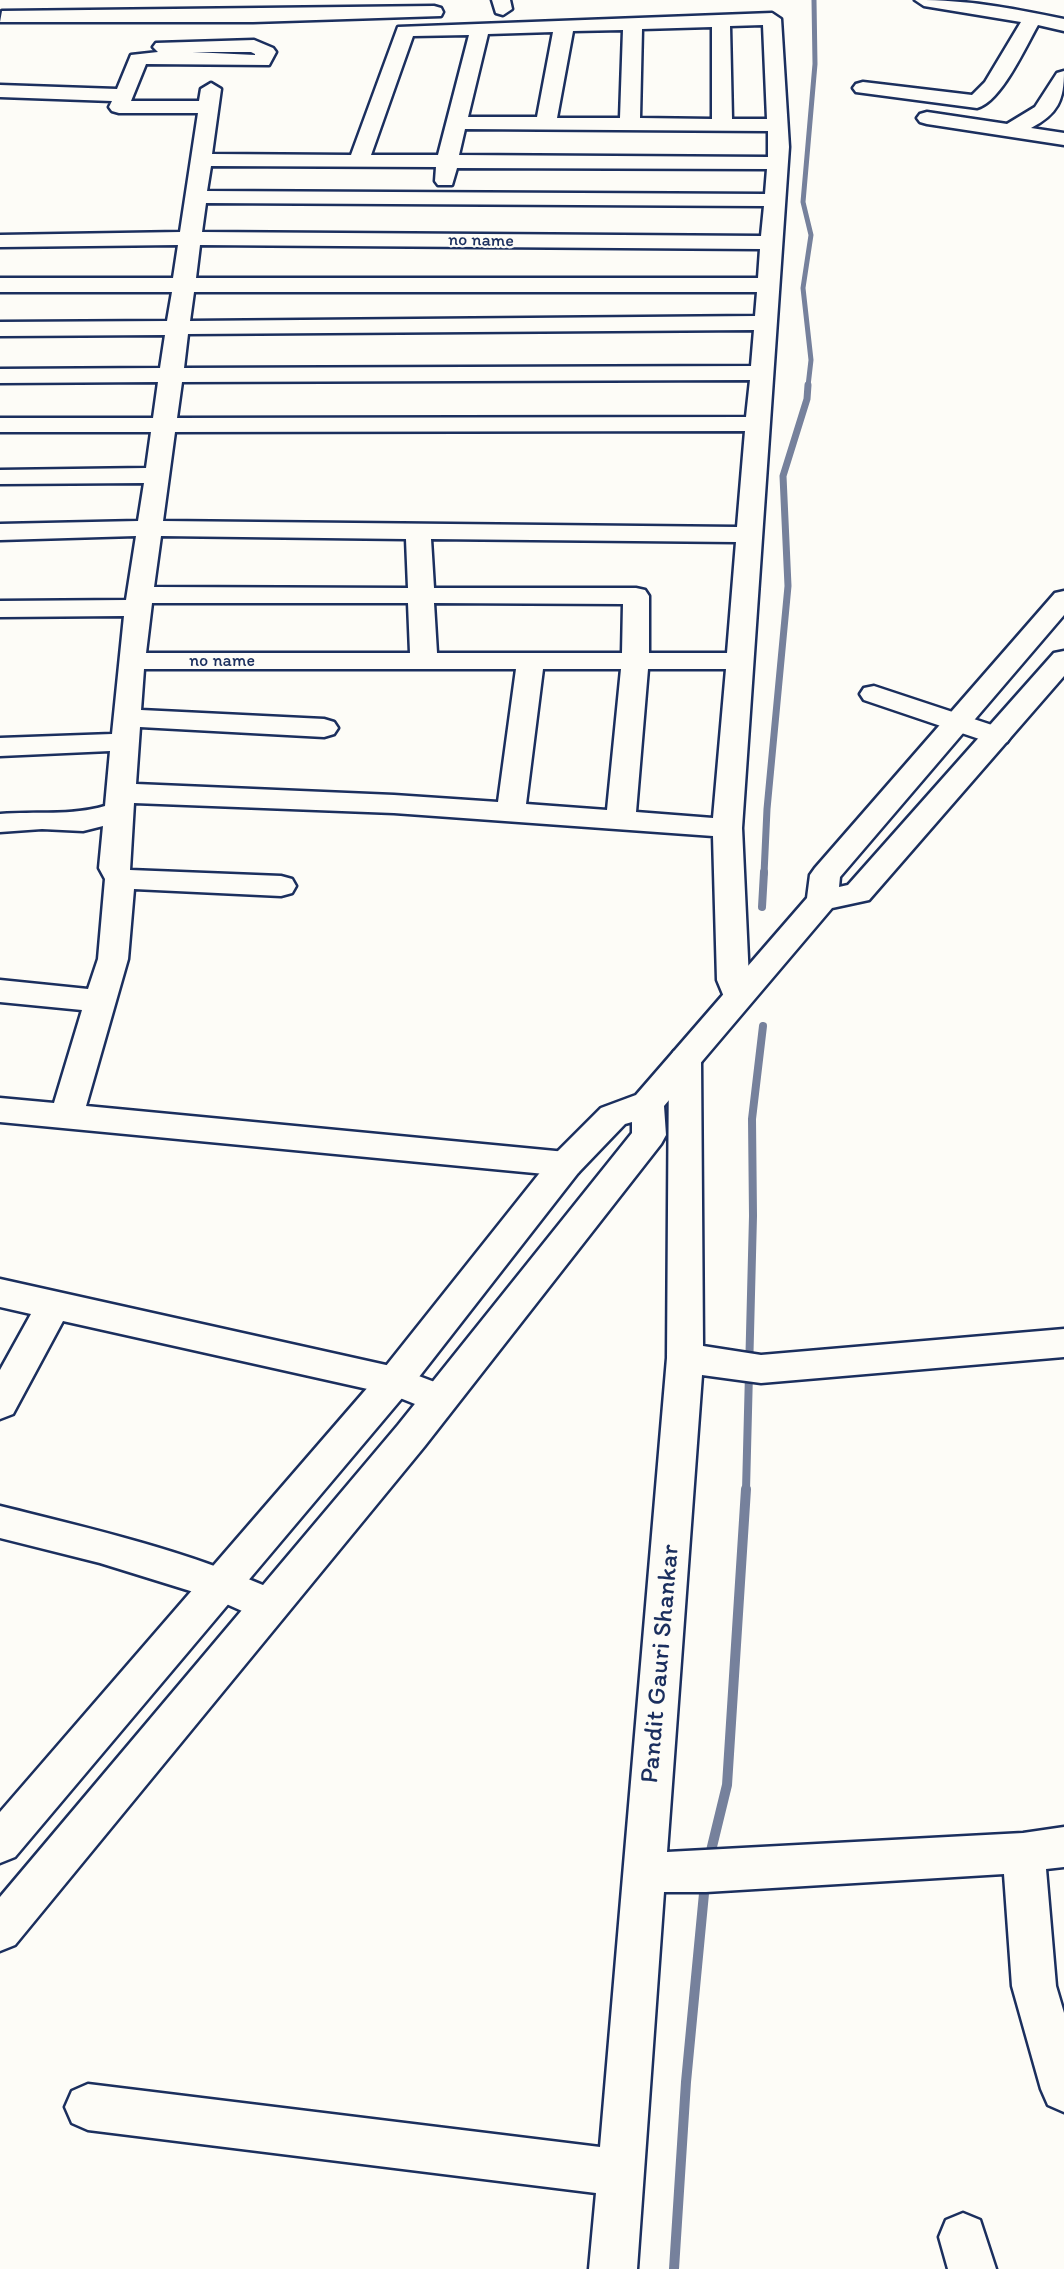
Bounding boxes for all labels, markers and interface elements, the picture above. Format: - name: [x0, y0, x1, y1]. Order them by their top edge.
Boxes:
- street label: no name: [448, 230, 514, 252]
- street label: no name: [189, 650, 255, 672]
- street label: Pandit Gauri Shankar: [635, 1543, 687, 1785]

